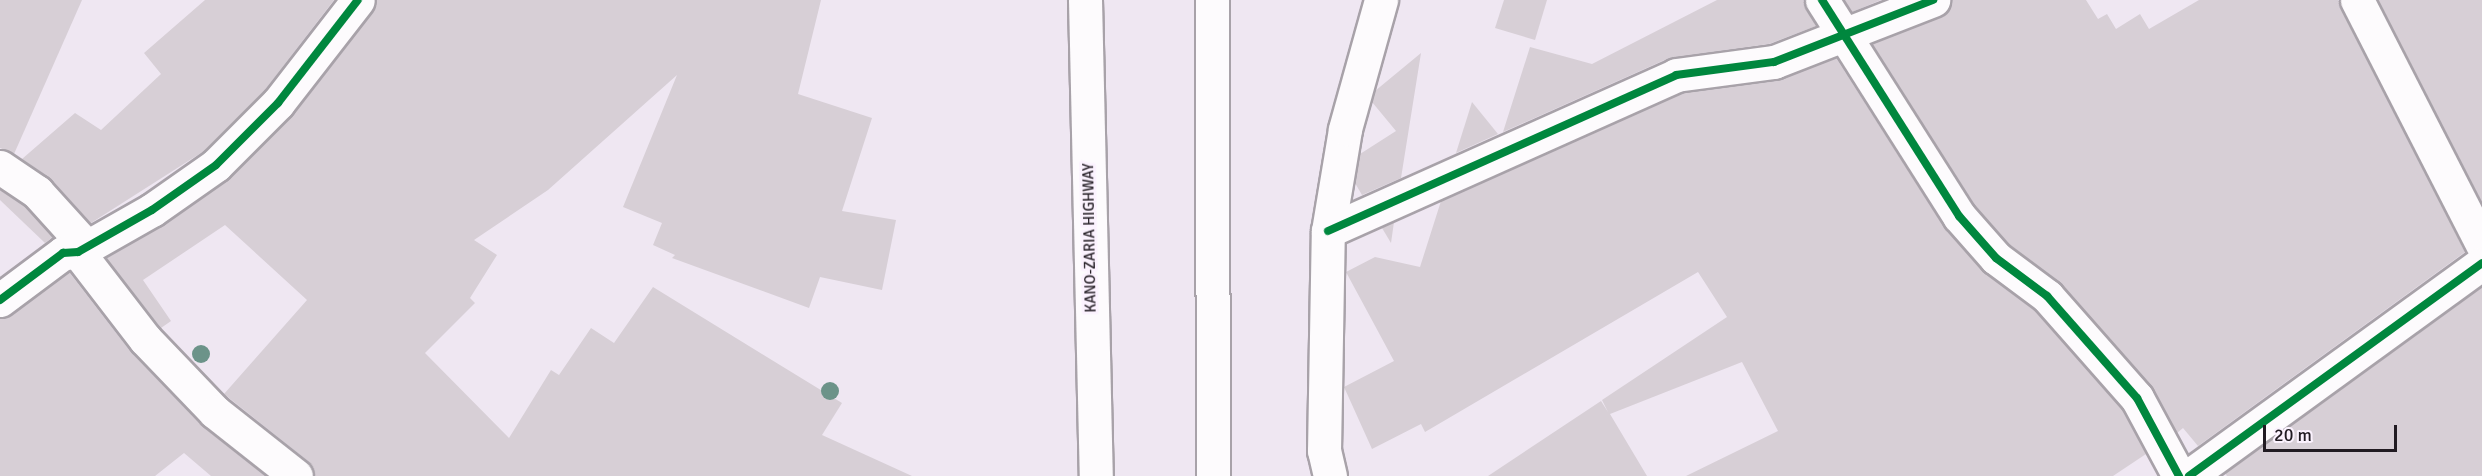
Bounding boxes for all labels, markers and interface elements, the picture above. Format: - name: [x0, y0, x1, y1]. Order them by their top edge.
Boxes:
- street label: KANO-ZARIA HIGHWAY: [1080, 163, 1100, 313]
- scale bar: [2266, 413, 2400, 451]
- text: 20 m: [2274, 424, 2312, 446]

